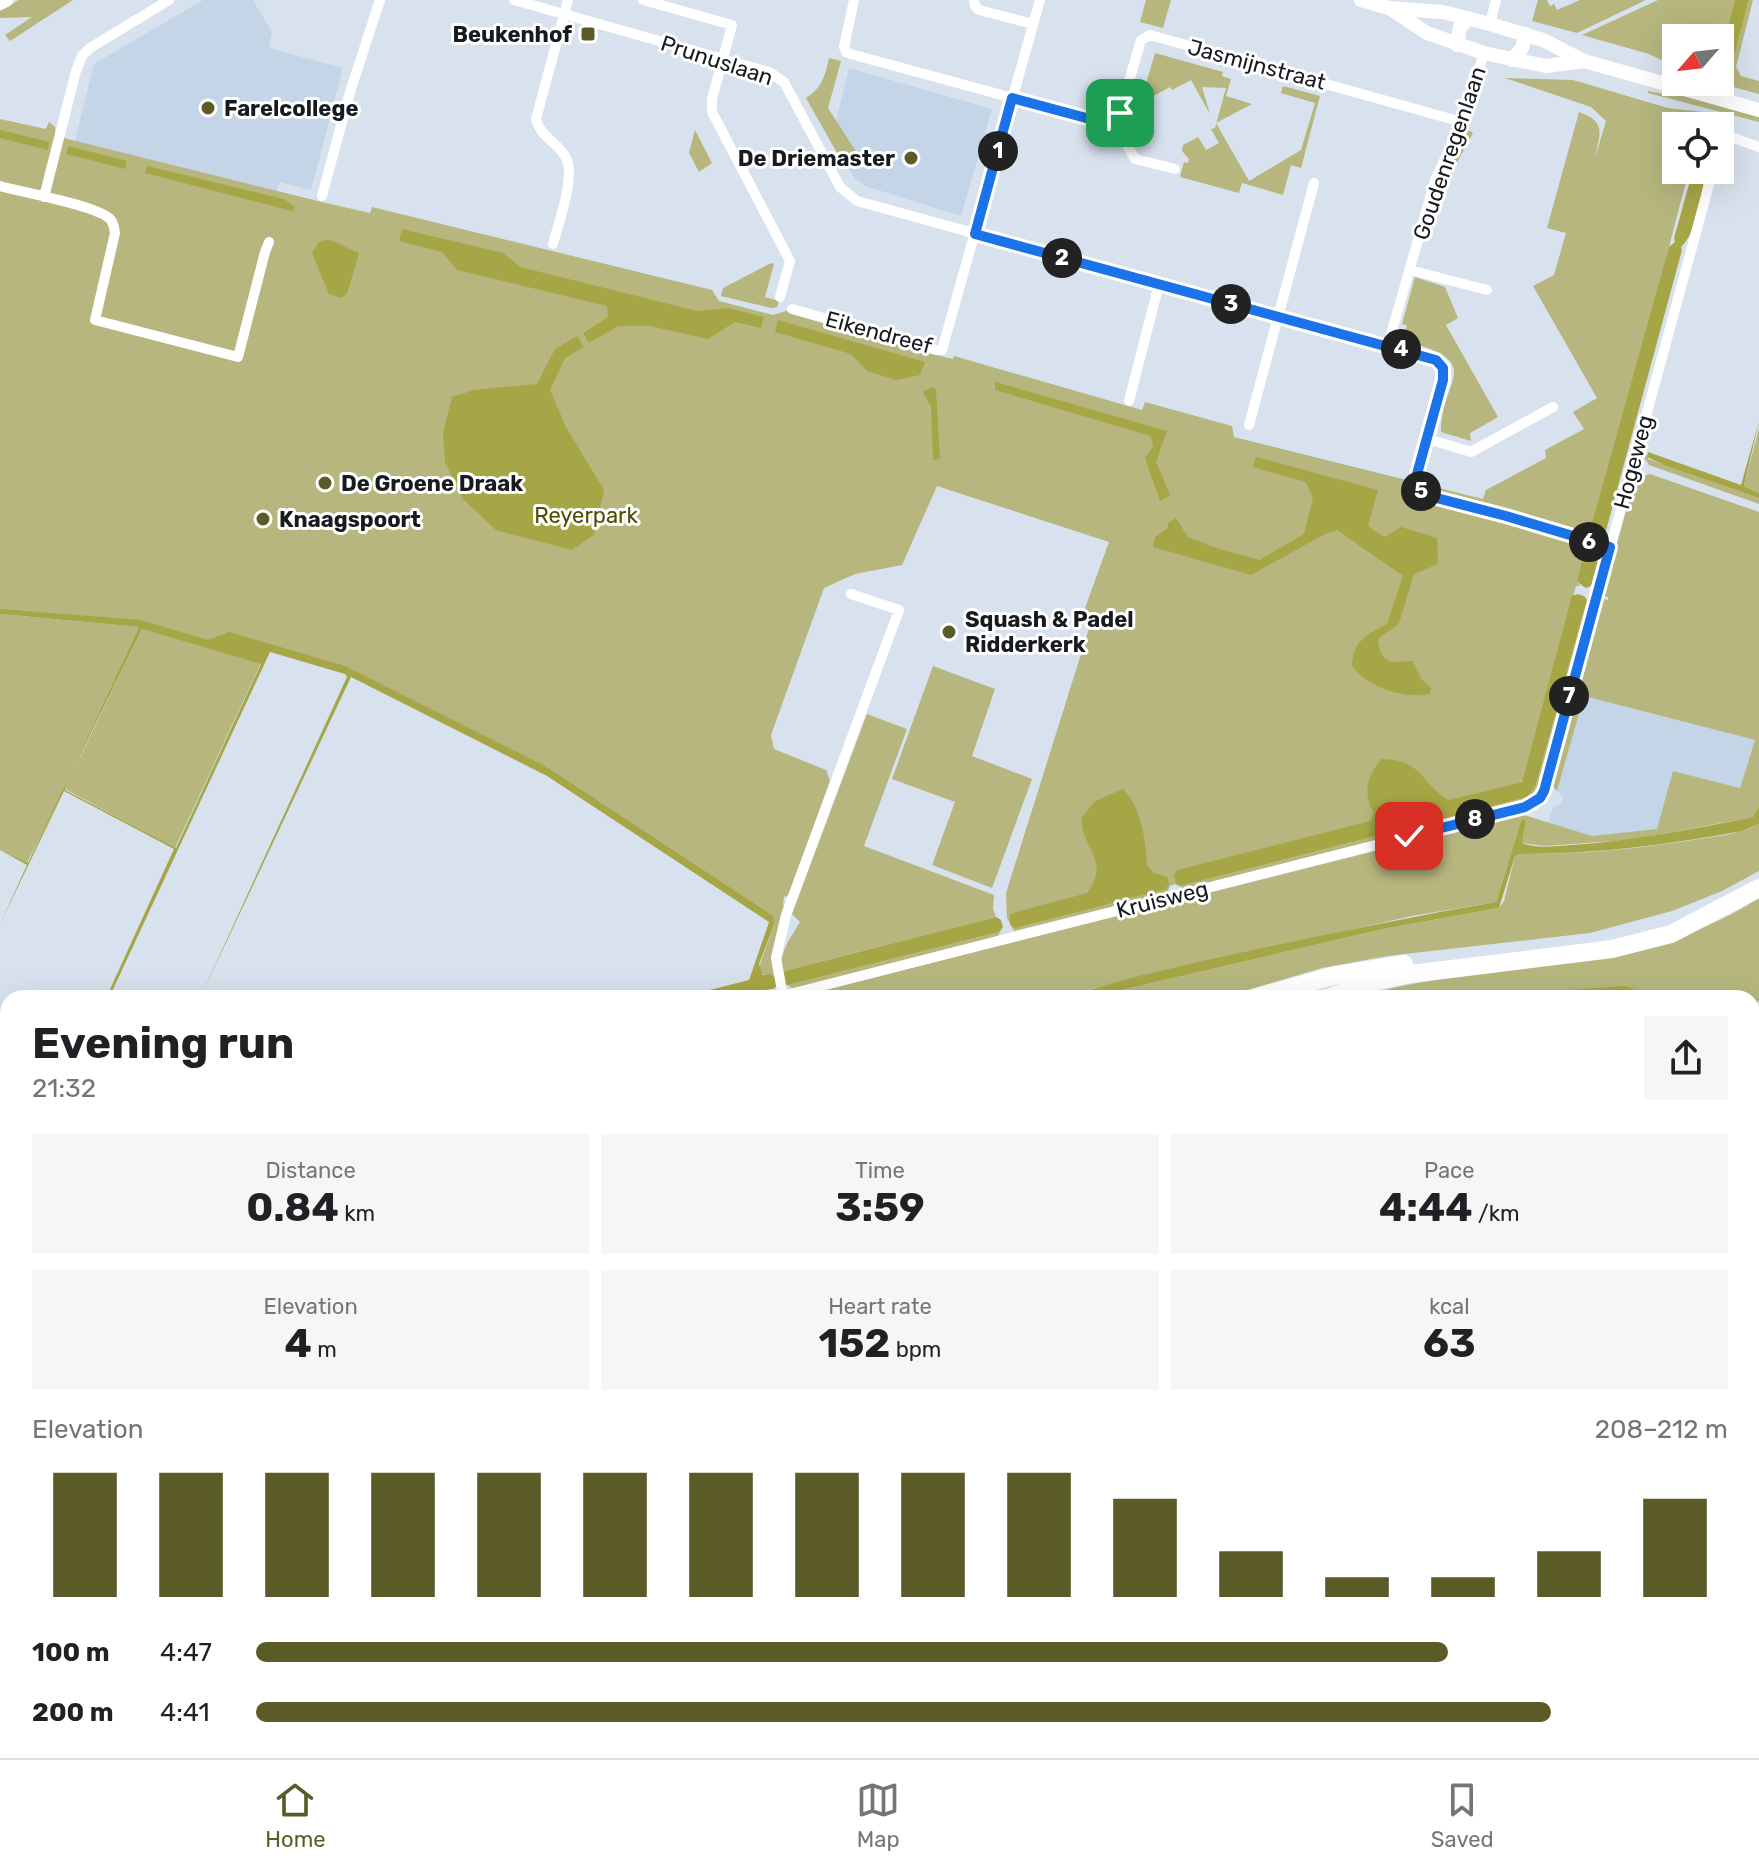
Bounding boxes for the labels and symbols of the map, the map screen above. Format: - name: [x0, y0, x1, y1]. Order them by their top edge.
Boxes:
- place label: Beukenhof: [452, 21, 572, 48]
- north arrow: [1662, 24, 1734, 96]
- marker: Beukenhof: [579, 25, 597, 43]
- street label: Prunuslaan: [657, 30, 776, 91]
- street label: Jasmijnstraat: [1185, 33, 1329, 96]
- street label: Goudenregenlaan: [1407, 63, 1492, 244]
- pin: [1086, 79, 1154, 147]
- place label: Farelcollege: [224, 95, 358, 122]
- marker: Farelcollege: [199, 99, 217, 117]
- pin: 1: [978, 131, 1018, 171]
- place label: De Driemaster: [738, 145, 895, 172]
- marker: De Driemaster: [902, 149, 920, 167]
- pin: 2: [1042, 238, 1082, 278]
- pin: 3: [1211, 284, 1251, 324]
- street label: Eikendreef: [823, 305, 936, 360]
- pin: 4: [1381, 329, 1421, 369]
- street label: Hogeweg: [1608, 412, 1659, 512]
- place label: De Groene Draak: [341, 470, 523, 497]
- pin: 5: [1401, 471, 1441, 511]
- marker: De Groene Draak: [316, 474, 334, 492]
- park label: Reyerpark: [534, 502, 638, 529]
- place label: Knaagspoort: [279, 506, 421, 533]
- marker: Knaagspoort: [254, 510, 272, 528]
- pin: 6: [1569, 522, 1609, 562]
- place label: Squash & Padel Ridderkerk: [965, 606, 1134, 658]
- marker: Squash & Padel Ridderkerk: [940, 623, 958, 641]
- pin: 7: [1549, 676, 1589, 716]
- pin: 8: [1455, 799, 1495, 839]
- pin: [1375, 802, 1443, 870]
- street label: Kruisweg: [1113, 875, 1211, 924]

